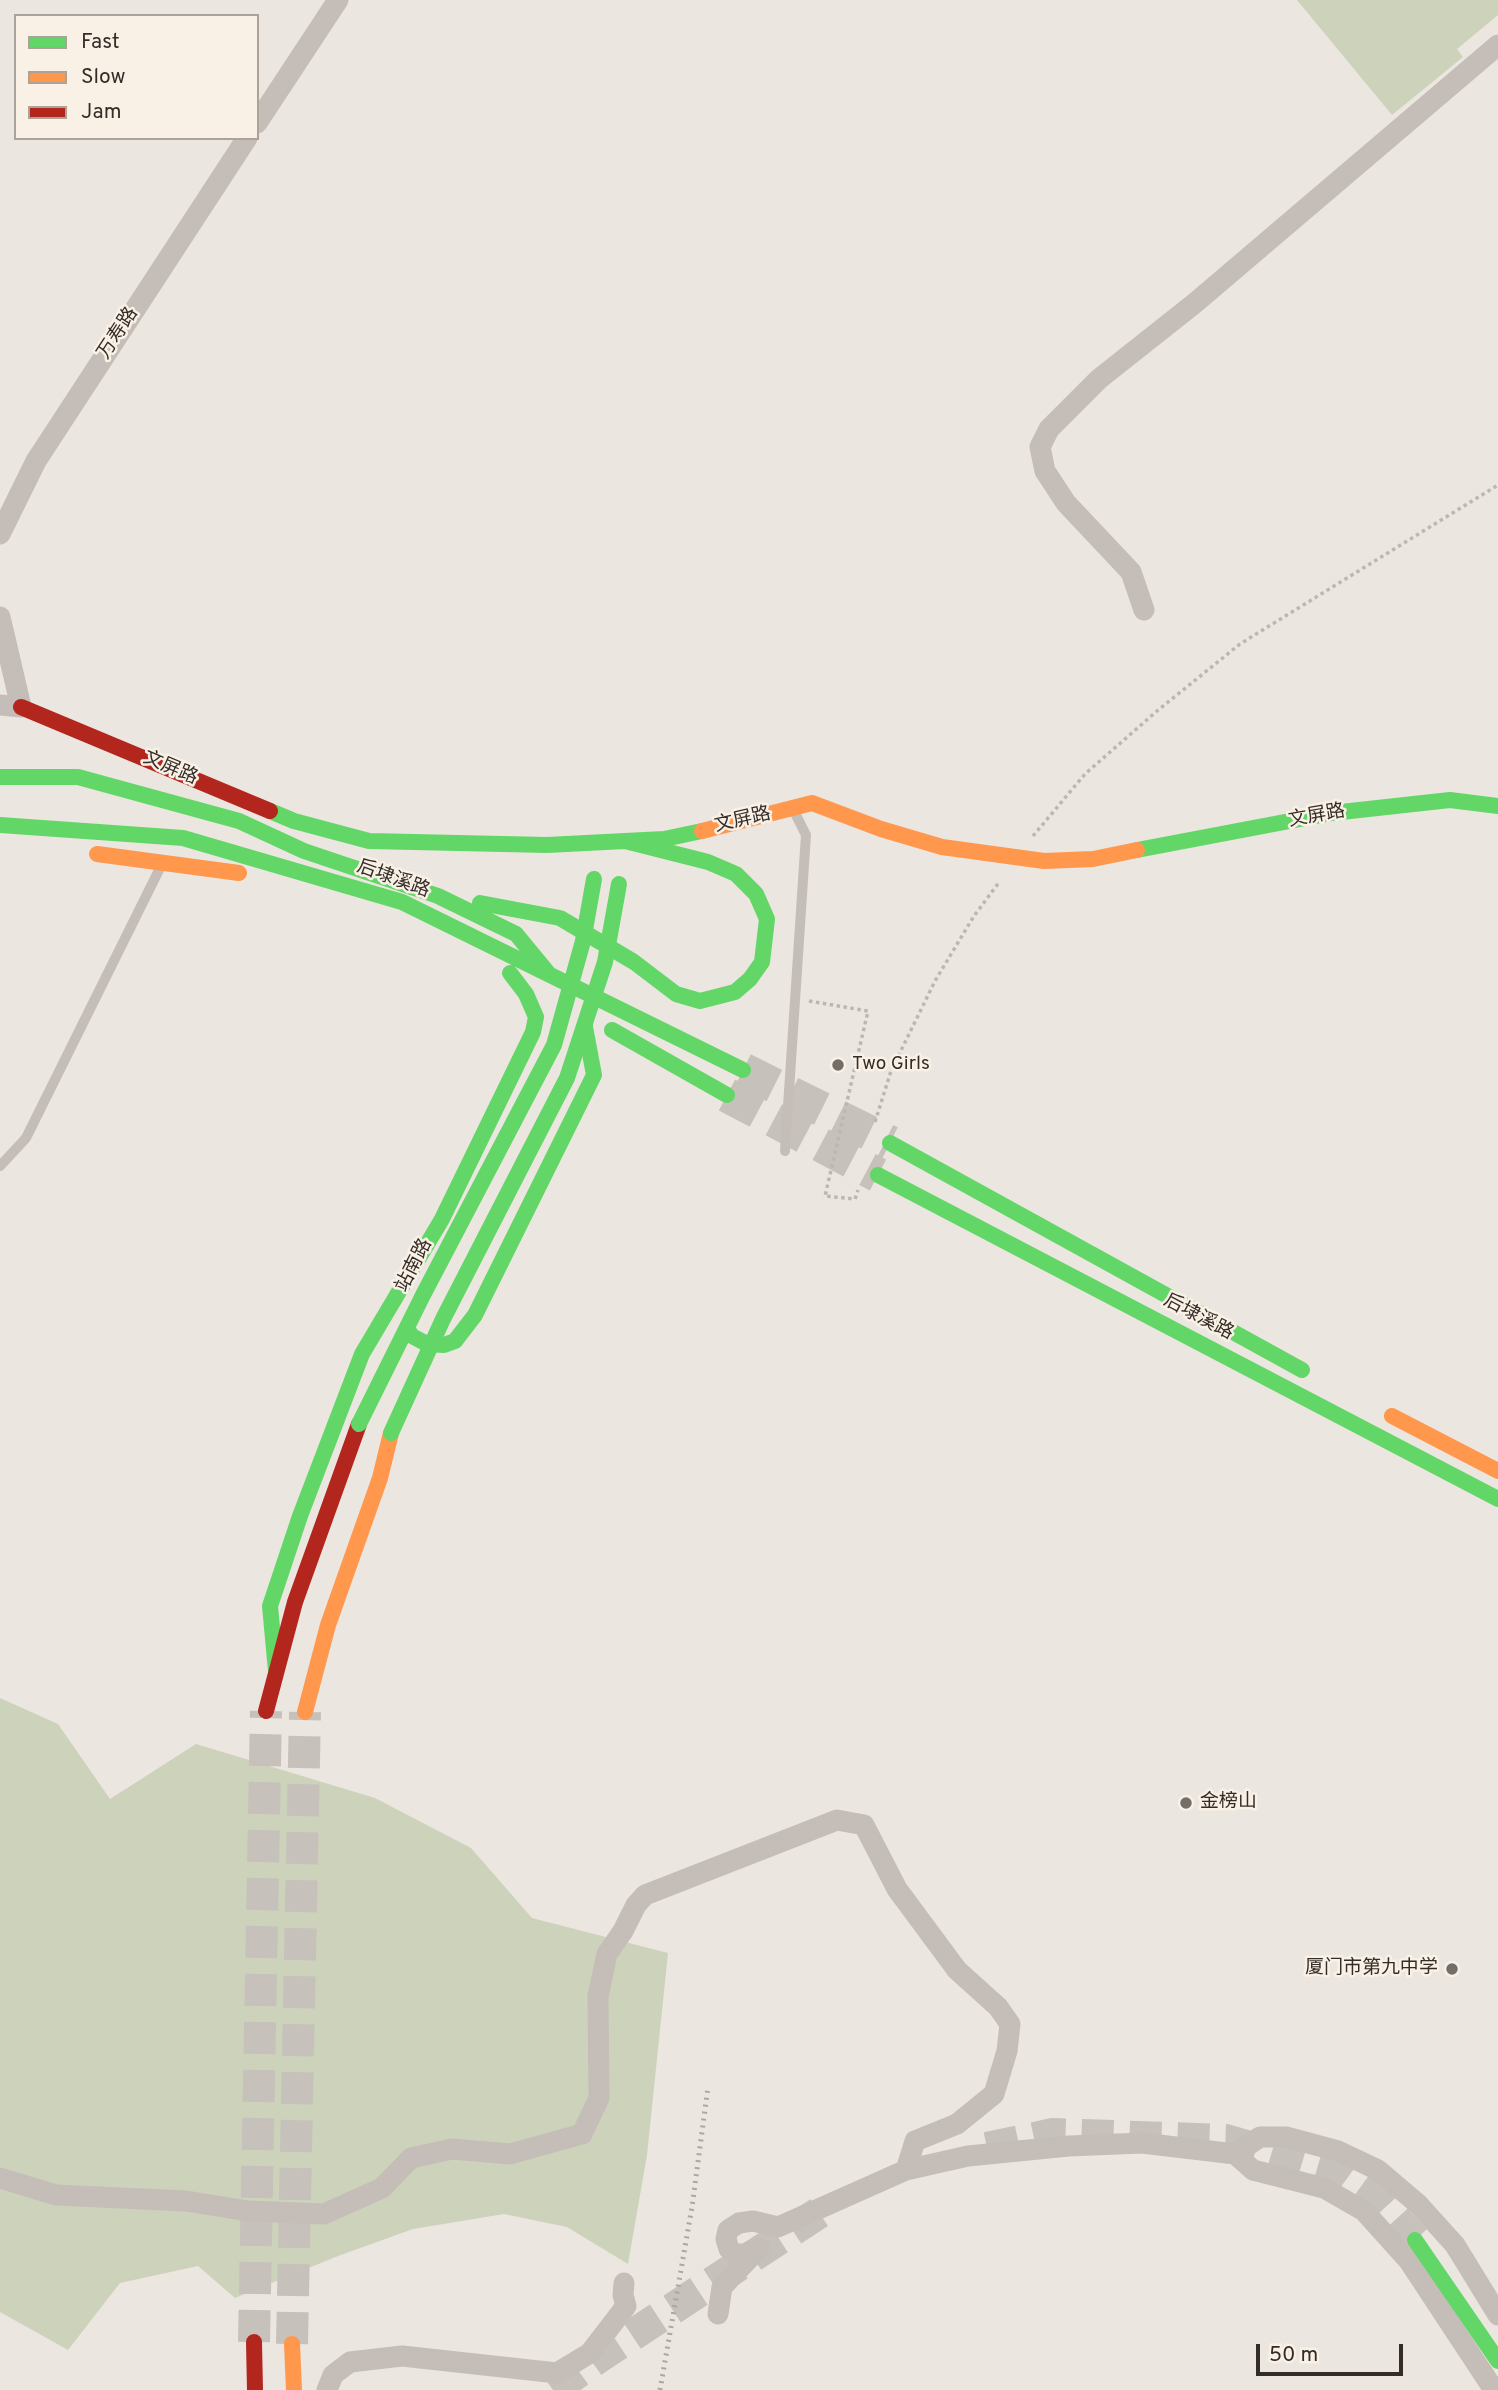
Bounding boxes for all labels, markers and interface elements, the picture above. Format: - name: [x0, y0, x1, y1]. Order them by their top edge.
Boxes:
- legend: [14, 14, 259, 140]
- text: Fast: [81, 29, 120, 56]
- text: Slow: [81, 64, 126, 91]
- text: Jam: [81, 99, 122, 126]
- street label: 万寿路: [94, 304, 144, 364]
- street label: 文屏路: [139, 747, 201, 791]
- street label: 文屏路: [1287, 801, 1347, 833]
- street label: 文屏路: [713, 803, 773, 839]
- street label: 后埭溪路: [353, 856, 433, 904]
- place label: Two Girls: [852, 1054, 930, 1076]
- marker: Two Girls: [830, 1057, 846, 1073]
- street label: 站南路: [392, 1235, 438, 1297]
- street label: 后埭溪路: [1159, 1290, 1237, 1346]
- place label: 金榜山: [1200, 1792, 1257, 1814]
- marker: 金榜山: [1178, 1795, 1194, 1811]
- place label: 厦门市第九中学: [1305, 1958, 1438, 1980]
- marker: 厦门市第九中学: [1444, 1961, 1460, 1977]
- scale bar: [1260, 2330, 1407, 2374]
- text: 50 m: [1269, 2342, 1318, 2369]

